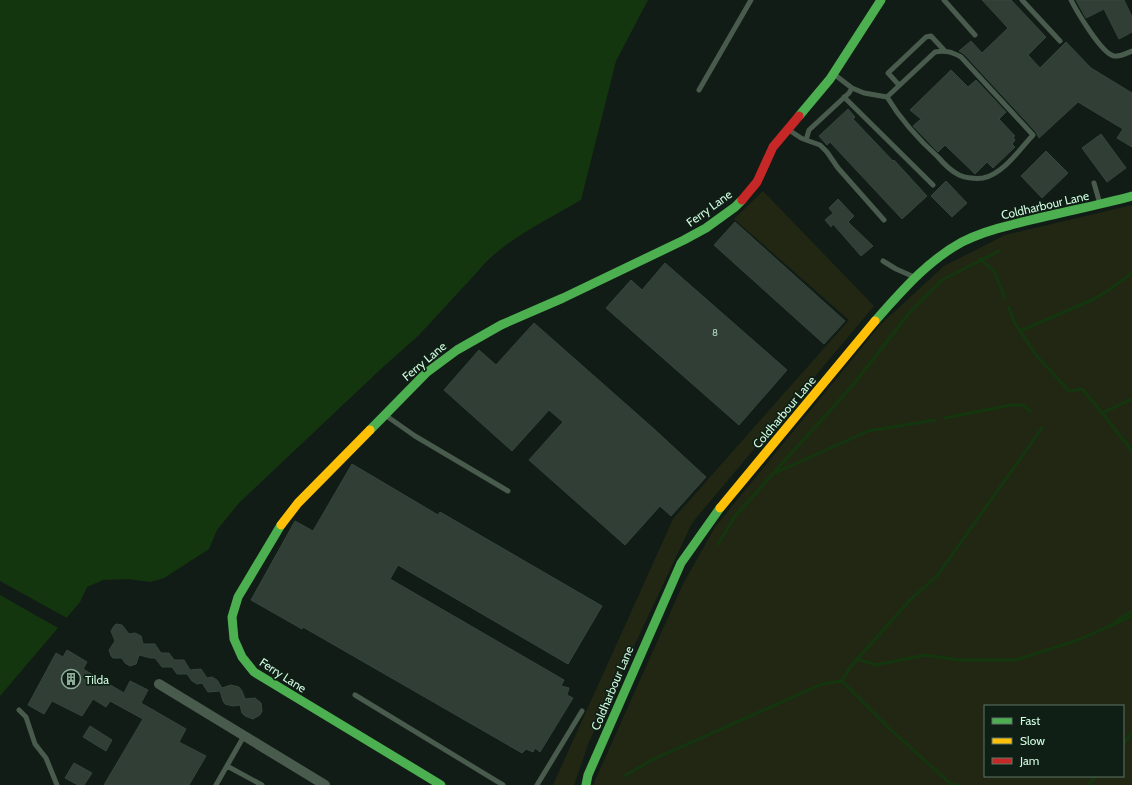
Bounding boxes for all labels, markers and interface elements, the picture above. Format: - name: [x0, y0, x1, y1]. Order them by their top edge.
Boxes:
- street label: Ferry Lane: [683, 186, 735, 230]
- street label: Coldharbour Lane: [999, 188, 1091, 222]
- house number: 8: [712, 326, 718, 339]
- street label: Ferry Lane: [399, 338, 449, 384]
- street label: Coldharbour Lane: [749, 373, 819, 451]
- street label: Coldharbour Lane: [588, 644, 636, 732]
- street label: Ferry Lane: [257, 654, 309, 696]
- building icon: Tilda: [60, 668, 82, 690]
- place label: Tilda: [85, 672, 109, 687]
- legend: [984, 705, 1124, 777]
- text: Fast: [1020, 713, 1040, 728]
- text: Slow: [1020, 733, 1045, 748]
- text: Jam: [1019, 753, 1039, 768]

